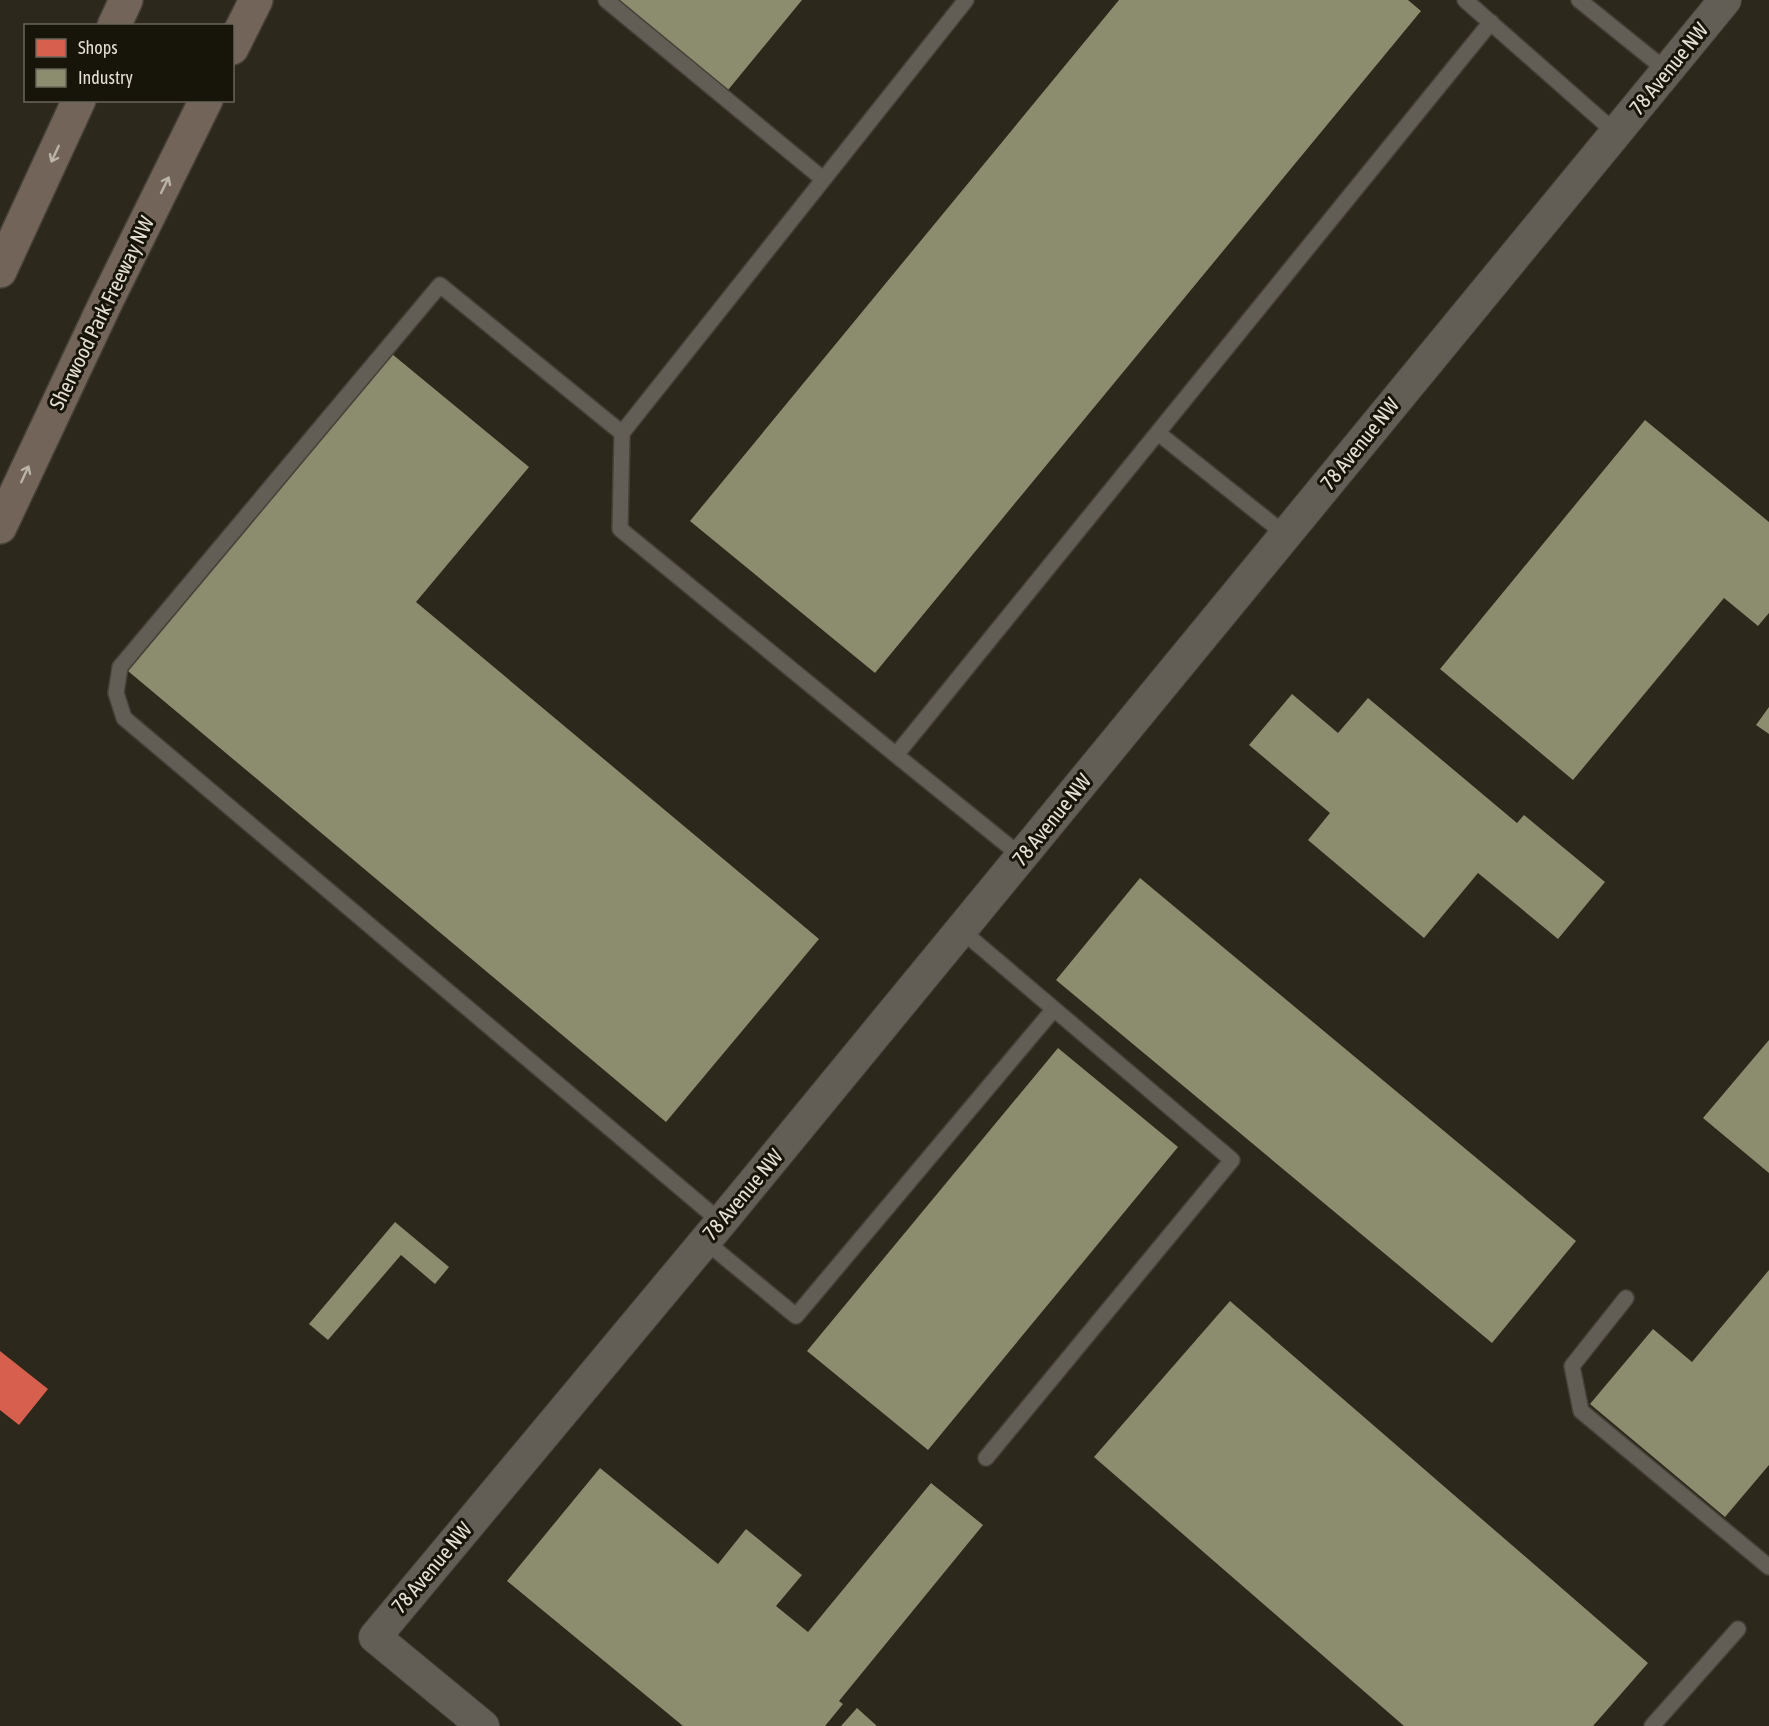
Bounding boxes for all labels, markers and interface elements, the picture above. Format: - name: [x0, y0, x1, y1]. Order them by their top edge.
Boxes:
- street label: 78 Avenue NW: [1624, 17, 1713, 119]
- legend: [24, 24, 234, 102]
- text: Shops: [78, 37, 118, 58]
- text: Industry: [78, 67, 133, 88]
- one-way arrow: [48, 144, 60, 162]
- one-way arrow: [159, 176, 171, 194]
- street label: Sherwood Park Freeway NW: [44, 211, 159, 413]
- street label: 78 Avenue NW: [1315, 392, 1404, 494]
- one-way arrow: [20, 465, 32, 483]
- street label: 78 Avenue NW: [1007, 768, 1096, 870]
- street label: 78 Avenue NW: [697, 1143, 788, 1245]
- street label: 78 Avenue NW: [386, 1516, 477, 1618]

